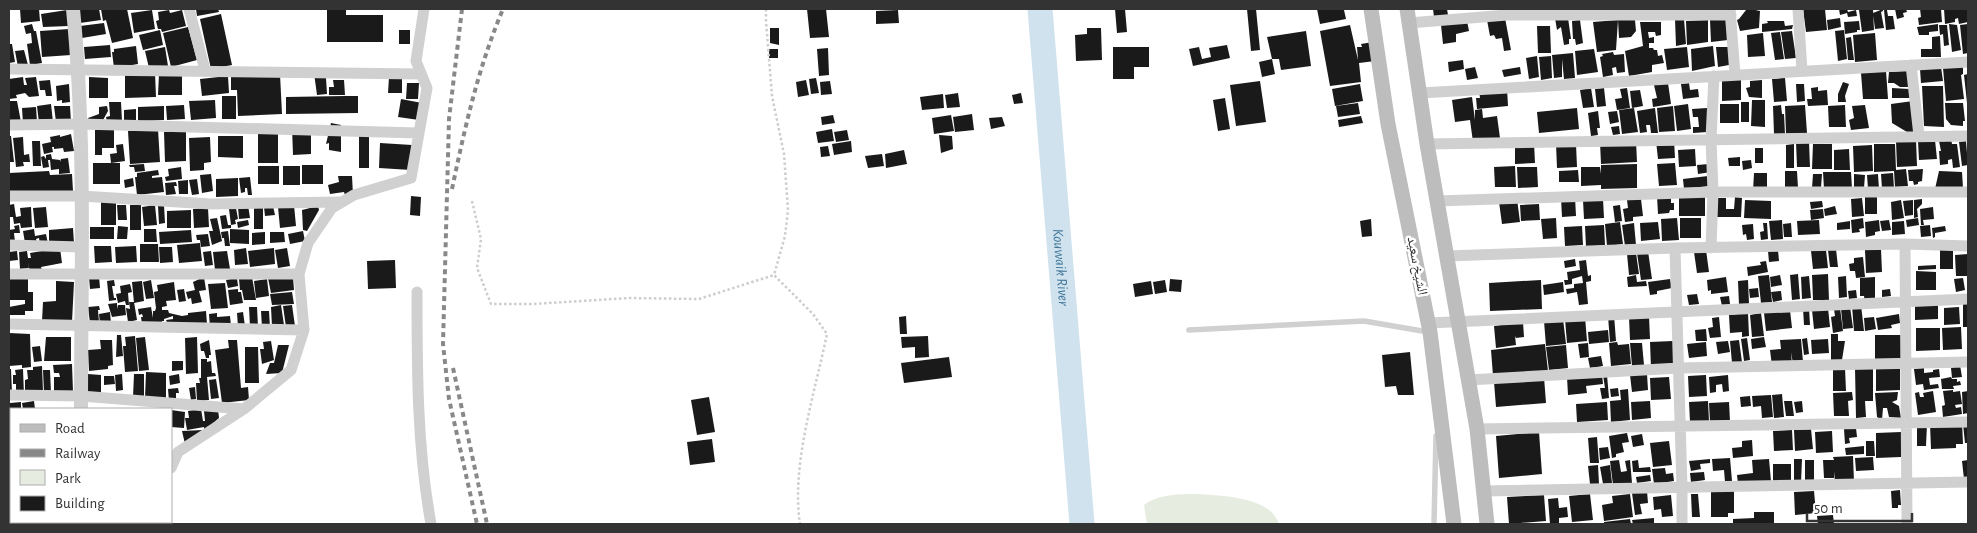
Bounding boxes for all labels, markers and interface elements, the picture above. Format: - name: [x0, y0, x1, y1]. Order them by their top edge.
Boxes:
- water label: Kouwaik River: [1050, 228, 1072, 307]
- street label: الشيخ سعيد: [1403, 236, 1429, 297]
- legend: [10, 408, 172, 523]
- text: Road: [55, 421, 85, 436]
- text: Railway: [55, 446, 101, 461]
- text: Park: [55, 471, 81, 486]
- scale bar: [1807, 490, 1912, 522]
- text: Building: [55, 496, 105, 511]
- text: 50 m: [1814, 501, 1843, 516]

